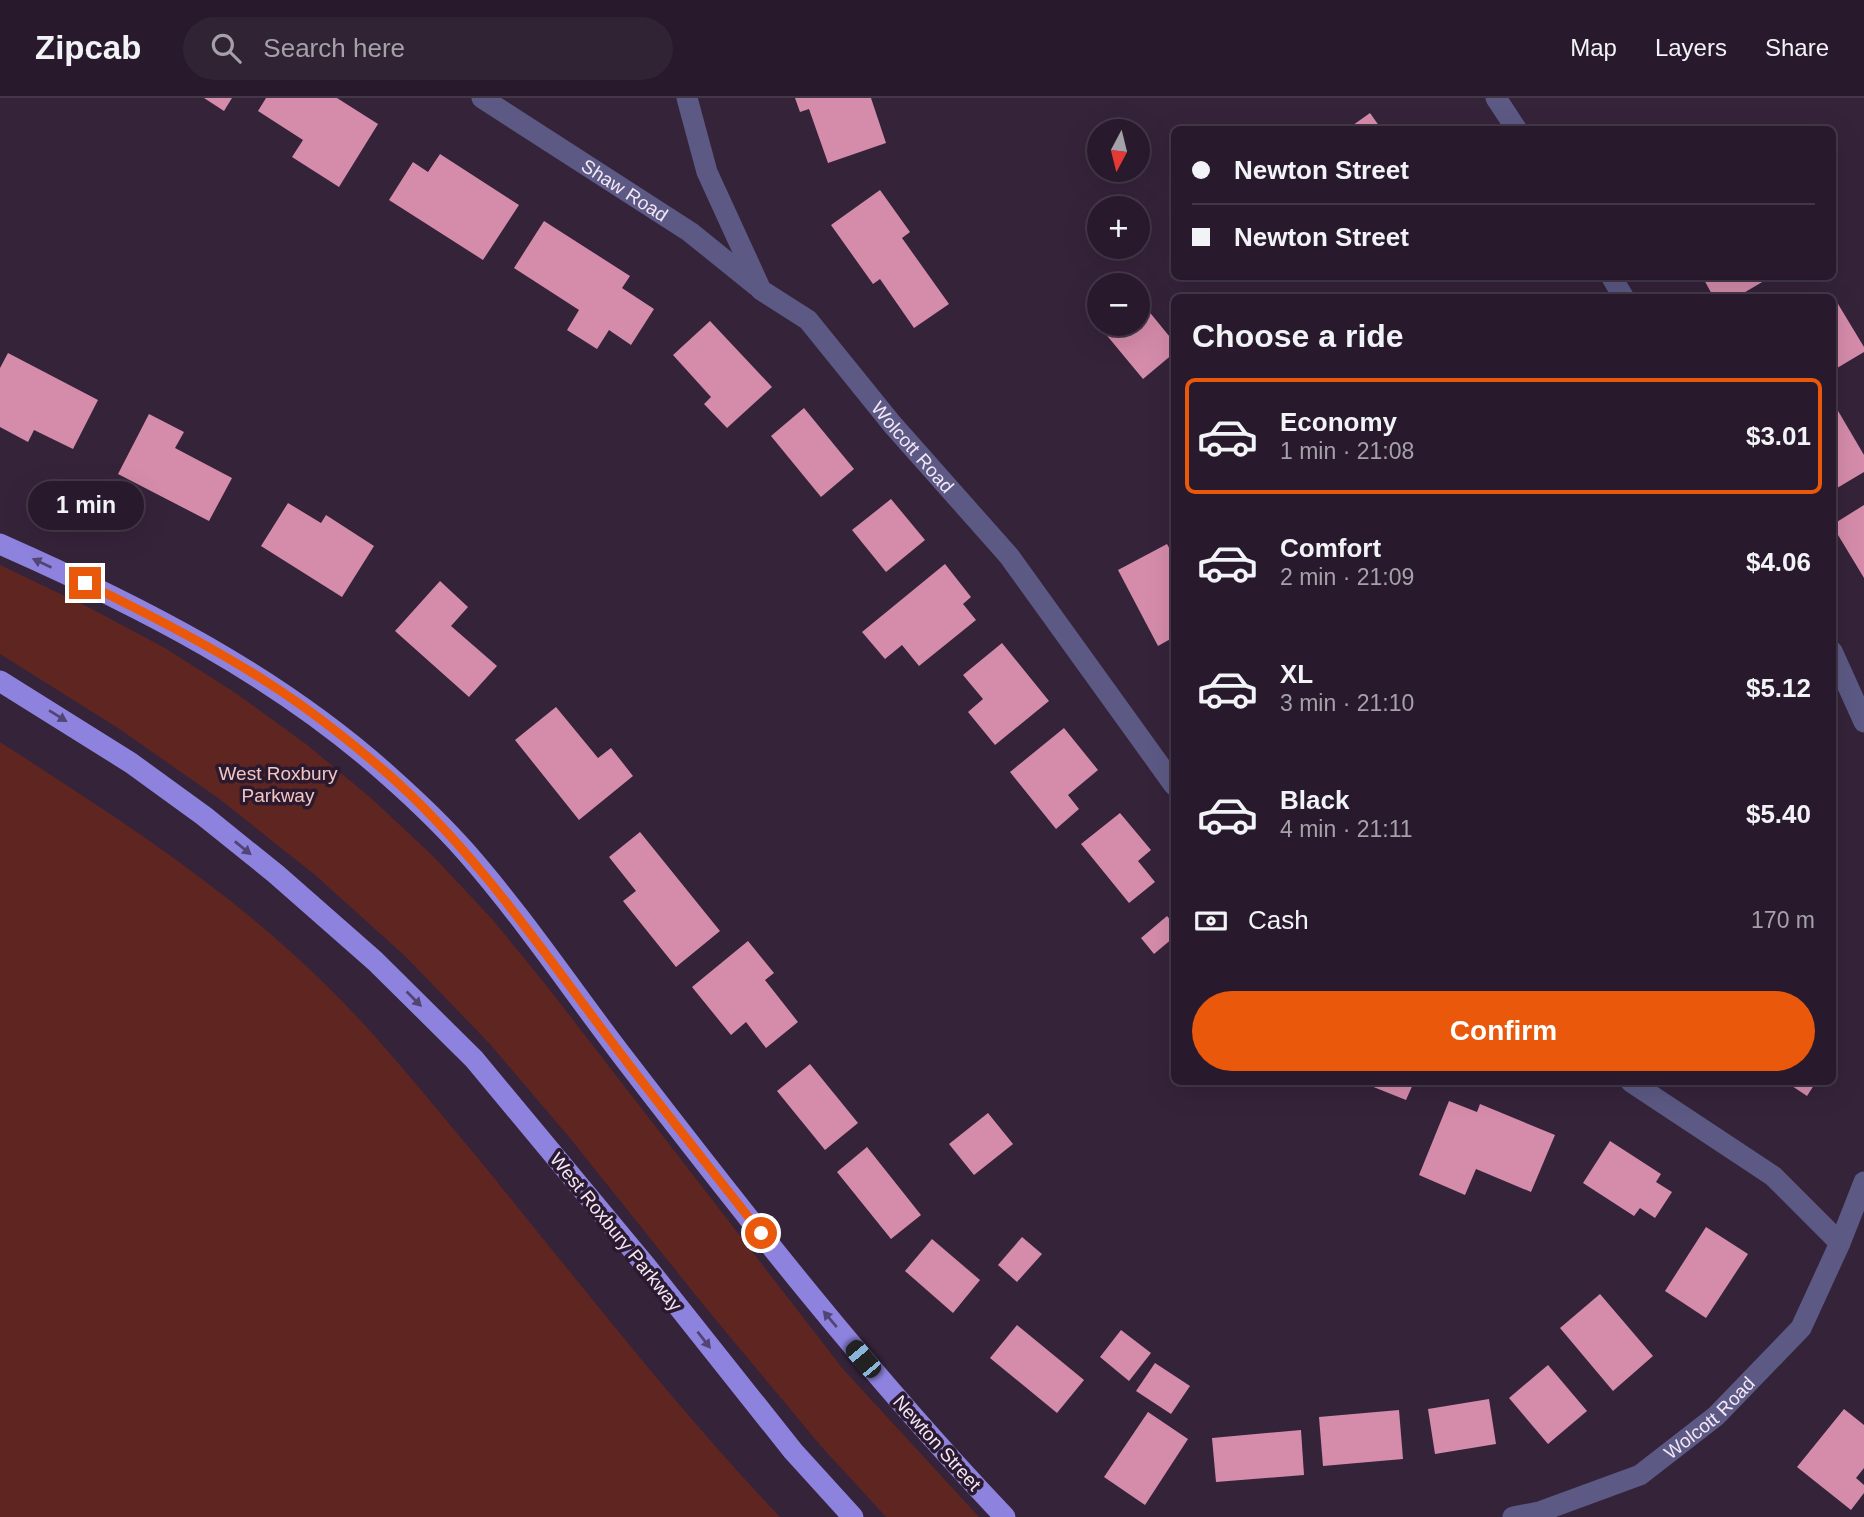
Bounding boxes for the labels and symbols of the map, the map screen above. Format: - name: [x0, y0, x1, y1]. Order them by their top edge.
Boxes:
- north arrow: [1087, 119, 1150, 182]
- street label: Shaw Road: [578, 155, 672, 226]
- street label: Wolcott Road: [868, 397, 958, 497]
- callout: 1 min: [27, 482, 143, 531]
- one-way arrow: [32, 557, 52, 569]
- route end: [69, 567, 101, 599]
- one-way arrow: [49, 710, 68, 723]
- park label: West Roxbury Parkway: [219, 763, 338, 806]
- one-way arrow: [234, 841, 252, 856]
- one-way arrow: [405, 990, 421, 1007]
- street label: West Roxbury Parkway: [546, 1149, 686, 1316]
- route start: [745, 1217, 777, 1249]
- one-way arrow: [822, 1311, 837, 1329]
- one-way arrow: [696, 1331, 711, 1348]
- car: [842, 1336, 885, 1382]
- street label: Wolcott Road: [1660, 1372, 1759, 1463]
- street label: Newton Street: [889, 1391, 986, 1495]

